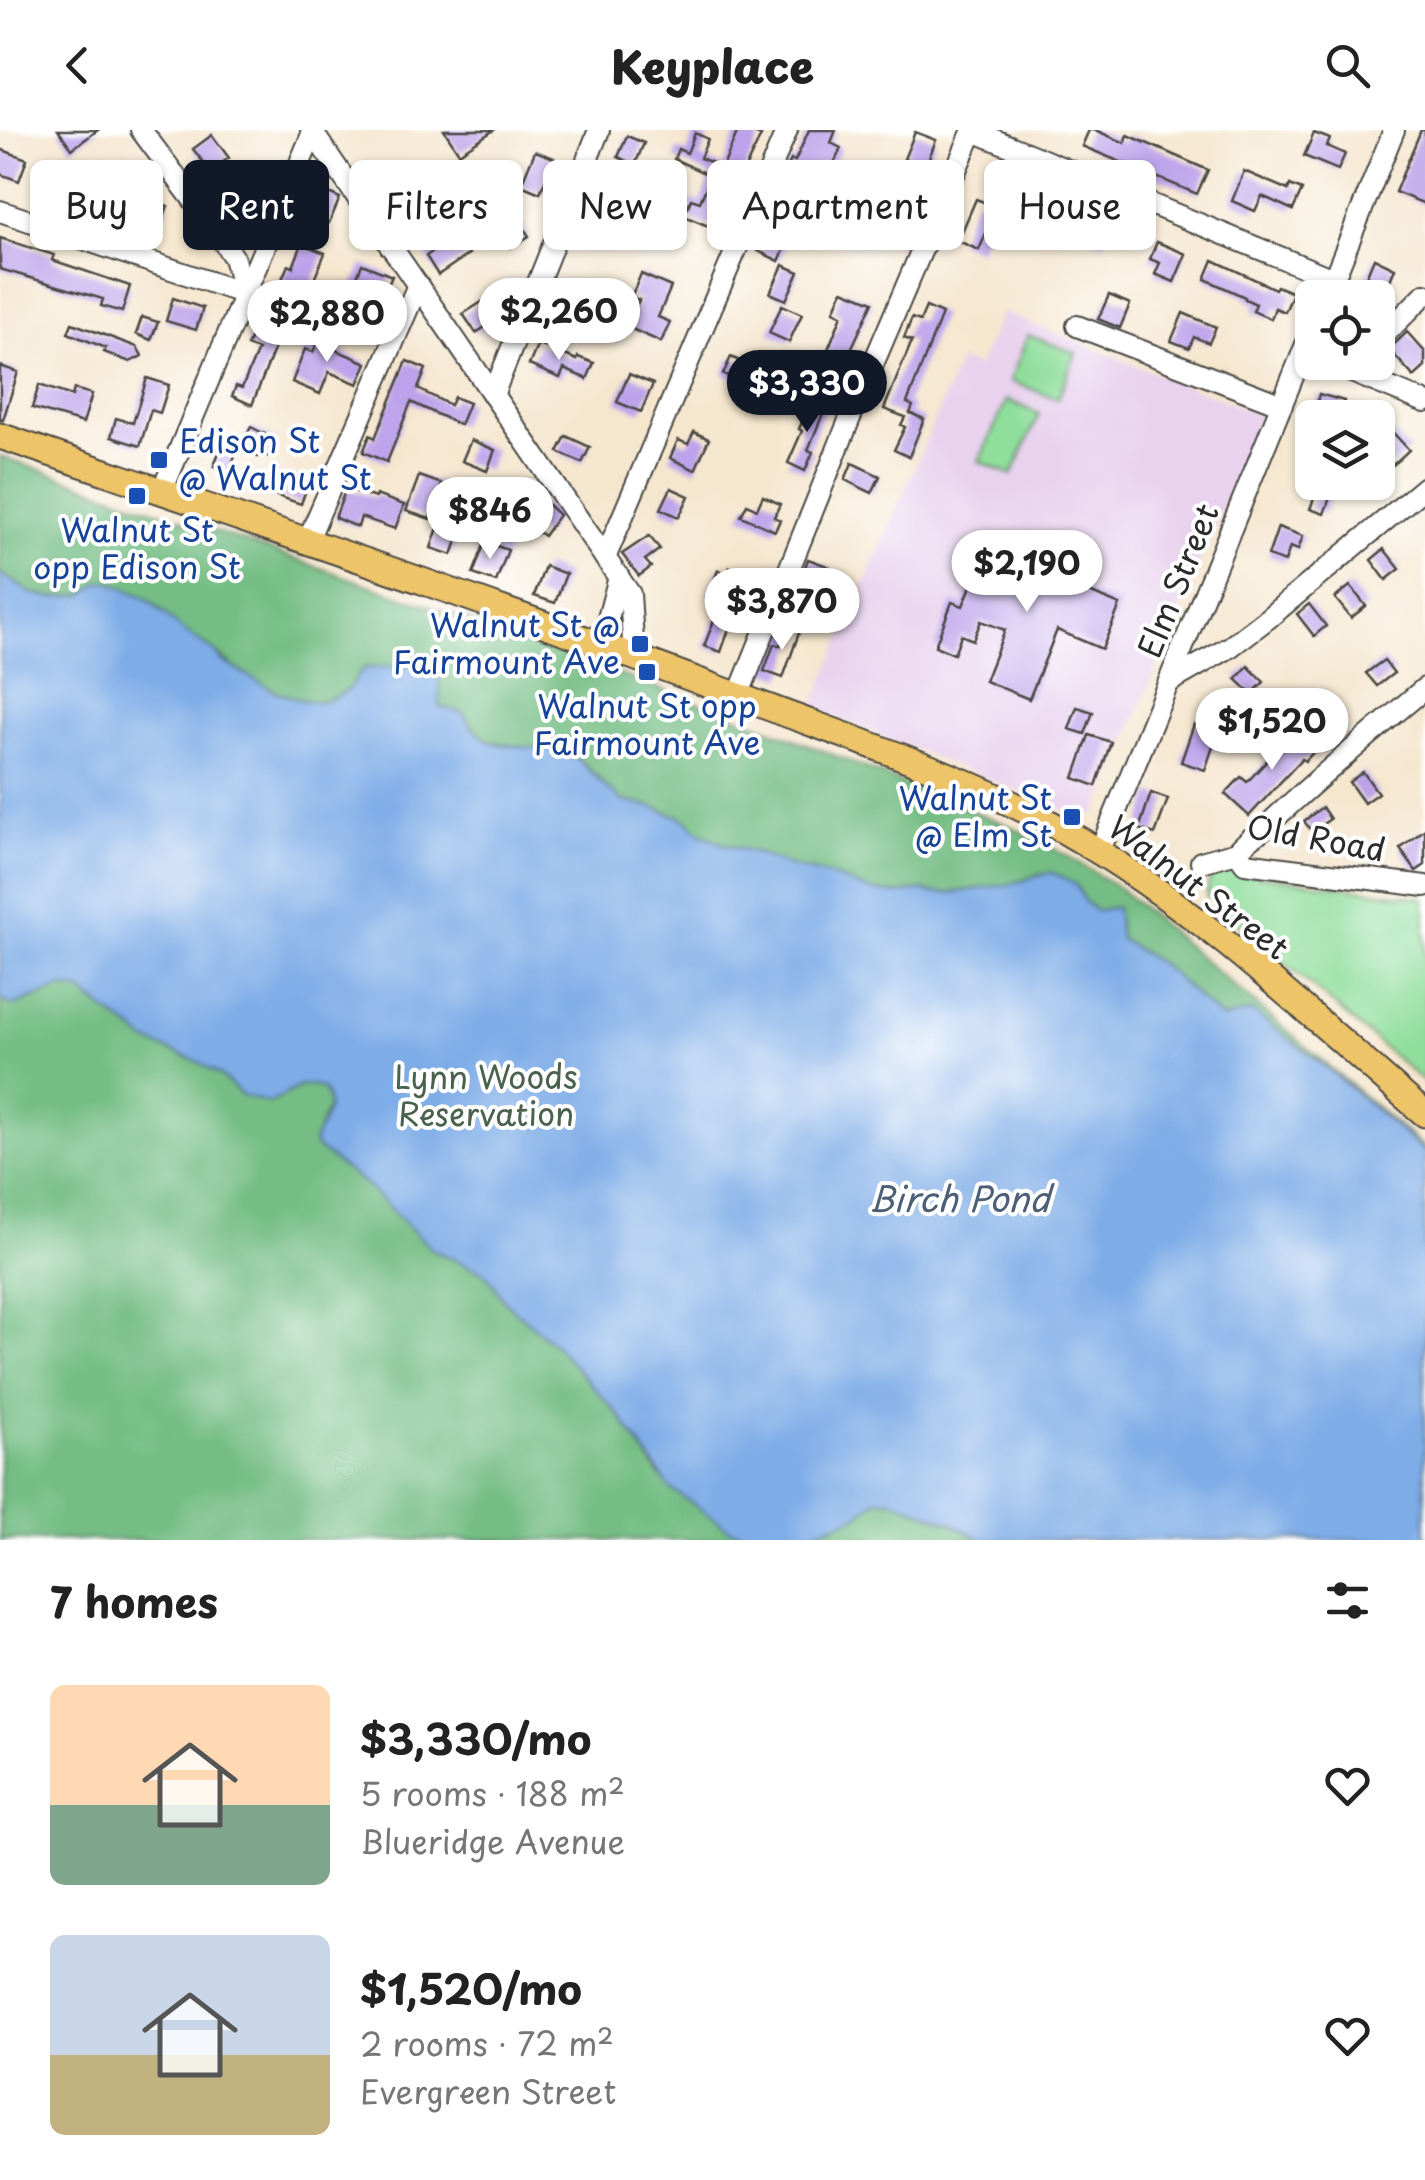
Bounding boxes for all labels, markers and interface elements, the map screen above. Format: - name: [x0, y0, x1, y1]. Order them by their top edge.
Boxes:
- text: Keyplace: [611, 31, 814, 99]
- icon: back: [50, 38, 105, 93]
- icon: search: [1320, 38, 1375, 93]
- chip: Buy: [30, 160, 163, 250]
- chip: Rent: [183, 160, 329, 250]
- chip: Filters: [349, 160, 523, 250]
- chip: New: [543, 160, 687, 250]
- chip: Apartment: [707, 160, 964, 250]
- chip: House: [984, 160, 1156, 250]
- pin: $2,260: [478, 278, 640, 363]
- pin: $2,880: [246, 280, 408, 365]
- map controls: [1295, 280, 1395, 500]
- button: locate: [1295, 280, 1395, 380]
- text: $2,260: [500, 286, 618, 334]
- text: $2,880: [269, 288, 385, 336]
- pin: $3,330: [726, 350, 888, 435]
- text: $3,330: [749, 358, 865, 406]
- button: layers: [1295, 400, 1395, 500]
- place label: Edison St @ Walnut St: [179, 416, 372, 501]
- marker: Edison St @ Walnut St: [148, 449, 170, 471]
- pin: $846: [431, 477, 549, 562]
- marker: Walnut St opp Edison St: [126, 485, 148, 507]
- text: $846: [448, 485, 532, 533]
- street label: Elm Street: [1125, 496, 1230, 664]
- place label: Walnut St opp Edison St: [33, 505, 241, 590]
- pin: $2,190: [946, 530, 1108, 615]
- text: $2,190: [973, 538, 1081, 586]
- pin: $3,870: [701, 568, 863, 653]
- text: $3,870: [727, 576, 837, 624]
- place label: Walnut St @ Fairmount Ave: [393, 600, 620, 685]
- marker: Walnut St @ Fairmount Ave: [629, 633, 651, 655]
- marker: Walnut St opp Fairmount Ave: [636, 661, 658, 683]
- place label: Walnut St opp Fairmount Ave: [533, 681, 761, 766]
- pin: $1,520: [1191, 688, 1353, 773]
- text: $1,520: [1217, 696, 1327, 744]
- place label: Walnut St @ Elm St: [899, 773, 1052, 858]
- street label: Old Road: [1243, 801, 1389, 873]
- street label: Walnut Street: [1099, 802, 1300, 971]
- marker: Walnut St @ Elm St: [1061, 806, 1083, 828]
- park label: Lynn Woods Reservation: [394, 1052, 578, 1137]
- water label: Birch Pond: [868, 1171, 1055, 1224]
- text: 7 homes: [50, 1569, 218, 1632]
- icon: filters: [1320, 1573, 1375, 1628]
- text: $3,330/mo: [360, 1706, 591, 1769]
- icon: home: [130, 1725, 250, 1845]
- icon: heart: [1320, 1758, 1375, 1813]
- text: 5 rooms · 188 m²: [360, 1769, 625, 1817]
- text: Blueridge Avenue: [360, 1817, 625, 1865]
- text: $1,520/mo: [360, 1956, 582, 2019]
- icon: home: [130, 1975, 250, 2095]
- icon: heart: [1320, 2008, 1375, 2063]
- text: 2 rooms · 72 m²: [360, 2019, 614, 2067]
- text: Evergreen Street: [360, 2067, 616, 2115]

